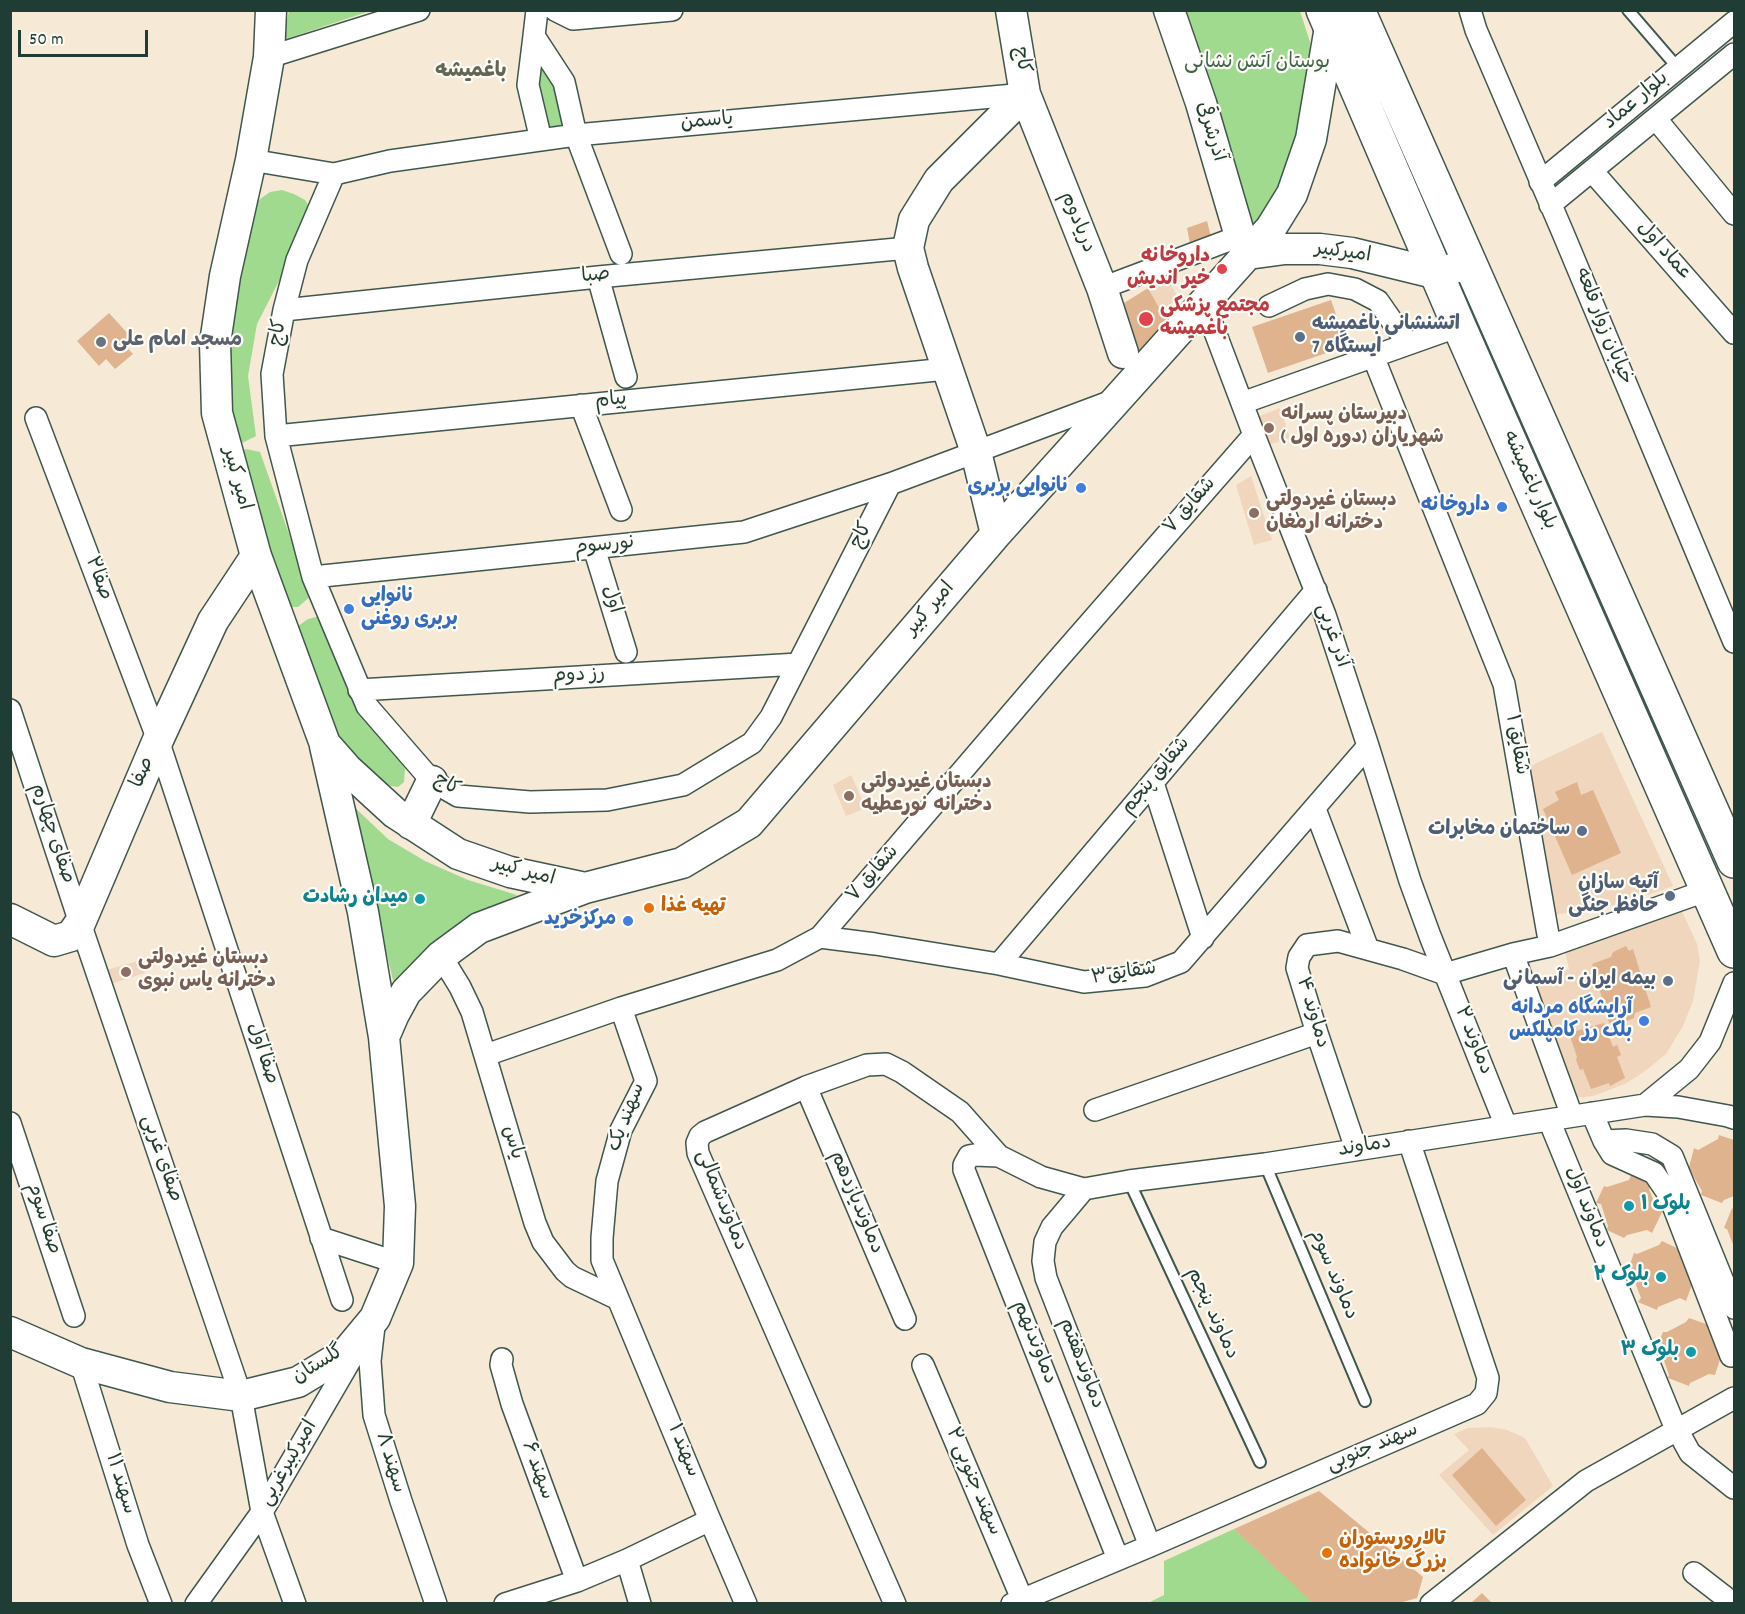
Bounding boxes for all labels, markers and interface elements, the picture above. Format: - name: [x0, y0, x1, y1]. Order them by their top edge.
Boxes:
- scale bar: [21, 18, 152, 56]
- text: 50 m: [29, 28, 64, 53]
- street label: کاج: [1006, 45, 1034, 75]
- park label: بوستان آتش نشانی: [1184, 52, 1330, 76]
- district label: باغمیشه: [435, 60, 507, 86]
- street label: بلوار عماد: [1599, 68, 1675, 136]
- street label: آذرشرقی: [1189, 99, 1229, 165]
- street label: یاسمن: [680, 109, 734, 137]
- street label: دریادوم: [1053, 189, 1099, 257]
- street label: عماد اول: [1630, 217, 1696, 287]
- street label: امیرکبیر: [1314, 238, 1372, 270]
- place label: داروخانه خیر اندیش: [1127, 246, 1210, 293]
- marker: داروخانه خیر اندیش: [1215, 262, 1229, 276]
- street label: صبا: [581, 264, 611, 290]
- street label: خیابان زوار قلعه: [1568, 265, 1636, 389]
- place label: مجتمع پزشکی باغمیشه: [1160, 296, 1270, 343]
- marker: مجتمع پزشکی باغمیشه: [1137, 310, 1155, 328]
- place label: اتشنشانی باغمیشه ایستگاه 7: [1312, 314, 1460, 361]
- street label: کاج: [266, 318, 294, 348]
- place label: مسجد امام علی: [113, 330, 242, 354]
- marker: اتشنشانی باغمیشه ایستگاه 7: [1293, 330, 1307, 344]
- marker: مسجد امام علی: [94, 335, 108, 349]
- street label: پیام: [594, 388, 628, 416]
- place label: دبیرستان پسرانه شهریاران (دوره اول ): [1281, 404, 1444, 451]
- marker: دبیرستان پسرانه شهریاران (دوره اول ): [1262, 421, 1276, 435]
- street label: بلوار باغمیشه: [1496, 428, 1560, 534]
- street label: امیر کبیر: [215, 445, 255, 513]
- street label: شقایق ۷: [1160, 473, 1222, 541]
- place label: نانوایی بربری: [967, 476, 1069, 500]
- marker: نانوایی بربری: [1074, 481, 1088, 495]
- place label: دبستان غیردولتی دخترانه ارمغان: [1266, 490, 1397, 537]
- place label: داروخانه: [1421, 495, 1490, 519]
- marker: داروخانه: [1495, 500, 1509, 514]
- marker: دبستان غیردولتی دخترانه ارمغان: [1247, 506, 1261, 520]
- street label: کاج: [846, 519, 880, 553]
- street label: نورسوم: [573, 532, 637, 562]
- street label: صفا۲: [78, 554, 116, 604]
- street label: امیر کبیر: [901, 578, 961, 642]
- street label: اول: [594, 583, 626, 617]
- place label: نانوایی بربری روغنی: [361, 586, 458, 633]
- street label: آذر غربی: [1309, 601, 1353, 671]
- marker: نانوایی بربری روغنی: [342, 602, 356, 616]
- street label: رز دوم: [552, 664, 606, 690]
- street label: شقایق ۱: [1498, 713, 1532, 777]
- street label: شقایق پنجم: [1118, 733, 1196, 821]
- street label: صفا: [127, 754, 161, 792]
- street label: کاج: [429, 769, 463, 803]
- place label: دبستان غیردولتی دخترانه نورعطیه: [861, 772, 992, 819]
- street label: صفای چهارم: [24, 781, 78, 887]
- marker: دبستان غیردولتی دخترانه نورعطیه: [842, 789, 856, 803]
- place label: ساختمان مخابرات: [1428, 819, 1570, 843]
- marker: ساختمان مخابرات: [1575, 824, 1589, 838]
- street label: شقایق ۷: [843, 841, 905, 909]
- street label: امیر کبیر: [489, 853, 557, 893]
- place label: آتیه سازان حافظ جنگی: [1568, 873, 1658, 920]
- place label: میدان رشادت: [303, 887, 408, 911]
- marker: آتیه سازان حافظ جنگی: [1663, 889, 1677, 903]
- marker: میدان رشادت: [413, 892, 427, 906]
- place label: تهیه غذا: [661, 896, 726, 920]
- marker: تهیه غذا: [642, 901, 656, 915]
- place label: مرکزخرید: [544, 909, 616, 933]
- marker: مرکزخرید: [621, 914, 635, 928]
- place label: دبستان غیردولتی دخترانه یاس نبوی: [138, 948, 276, 995]
- street label: شقایق۳: [1090, 958, 1158, 992]
- marker: دبستان غیردولتی دخترانه یاس نبوی: [119, 965, 133, 979]
- place label: بیمه ایران - آسمانی: [1503, 969, 1656, 993]
- marker: بیمه ایران - آسمانی: [1661, 974, 1675, 988]
- street label: دماوند ۴: [1289, 975, 1333, 1051]
- place label: آرایشگاه مردانه بلک رز کامپلکس: [1509, 998, 1632, 1045]
- street label: دماوند ۲: [1447, 1003, 1497, 1079]
- marker: آرایشگاه مردانه بلک رز کامپلکس: [1637, 1014, 1651, 1028]
- street label: صفا اول: [240, 1020, 282, 1088]
- street label: سهند یک: [604, 1080, 652, 1156]
- street label: صفای غربی: [134, 1112, 186, 1206]
- street label: یاس: [495, 1123, 527, 1163]
- street label: دماوند: [1337, 1132, 1393, 1164]
- street label: دماوندشمالی: [689, 1147, 751, 1255]
- street label: دماوندیازدهم: [823, 1148, 887, 1258]
- street label: دماوند اول: [1558, 1164, 1612, 1252]
- street label: صفا سوم: [19, 1180, 65, 1258]
- place label: بلوک ۱: [1641, 1194, 1691, 1218]
- marker: بلوک ۱: [1622, 1199, 1636, 1213]
- street label: دماوند سوم: [1302, 1226, 1362, 1324]
- street label: دماوند پنجم: [1179, 1264, 1243, 1364]
- place label: بلوک ۲: [1593, 1265, 1649, 1289]
- marker: بلوک ۲: [1654, 1270, 1668, 1284]
- street label: دماوندنهم: [1005, 1298, 1061, 1388]
- street label: دماوندهفتم: [1052, 1315, 1108, 1413]
- place label: بلوک ۳: [1620, 1340, 1679, 1364]
- street label: گلستان: [289, 1341, 349, 1391]
- marker: بلوک ۳: [1684, 1345, 1698, 1359]
- street label: امیرکبیرغربی: [256, 1417, 324, 1511]
- street label: سهند جنوبی: [1324, 1419, 1422, 1479]
- street label: سهند ۱: [661, 1421, 703, 1481]
- street label: سهند جنوبی ۲: [938, 1424, 1006, 1540]
- street label: سهند ۸: [368, 1430, 410, 1496]
- street label: سهند ۶: [514, 1439, 558, 1503]
- street label: سهند ۱۱: [98, 1451, 140, 1517]
- place label: تالارورستوران بزرگ خانواده: [1339, 1529, 1447, 1576]
- marker: تالارورستوران بزرگ خانواده: [1320, 1546, 1334, 1560]

